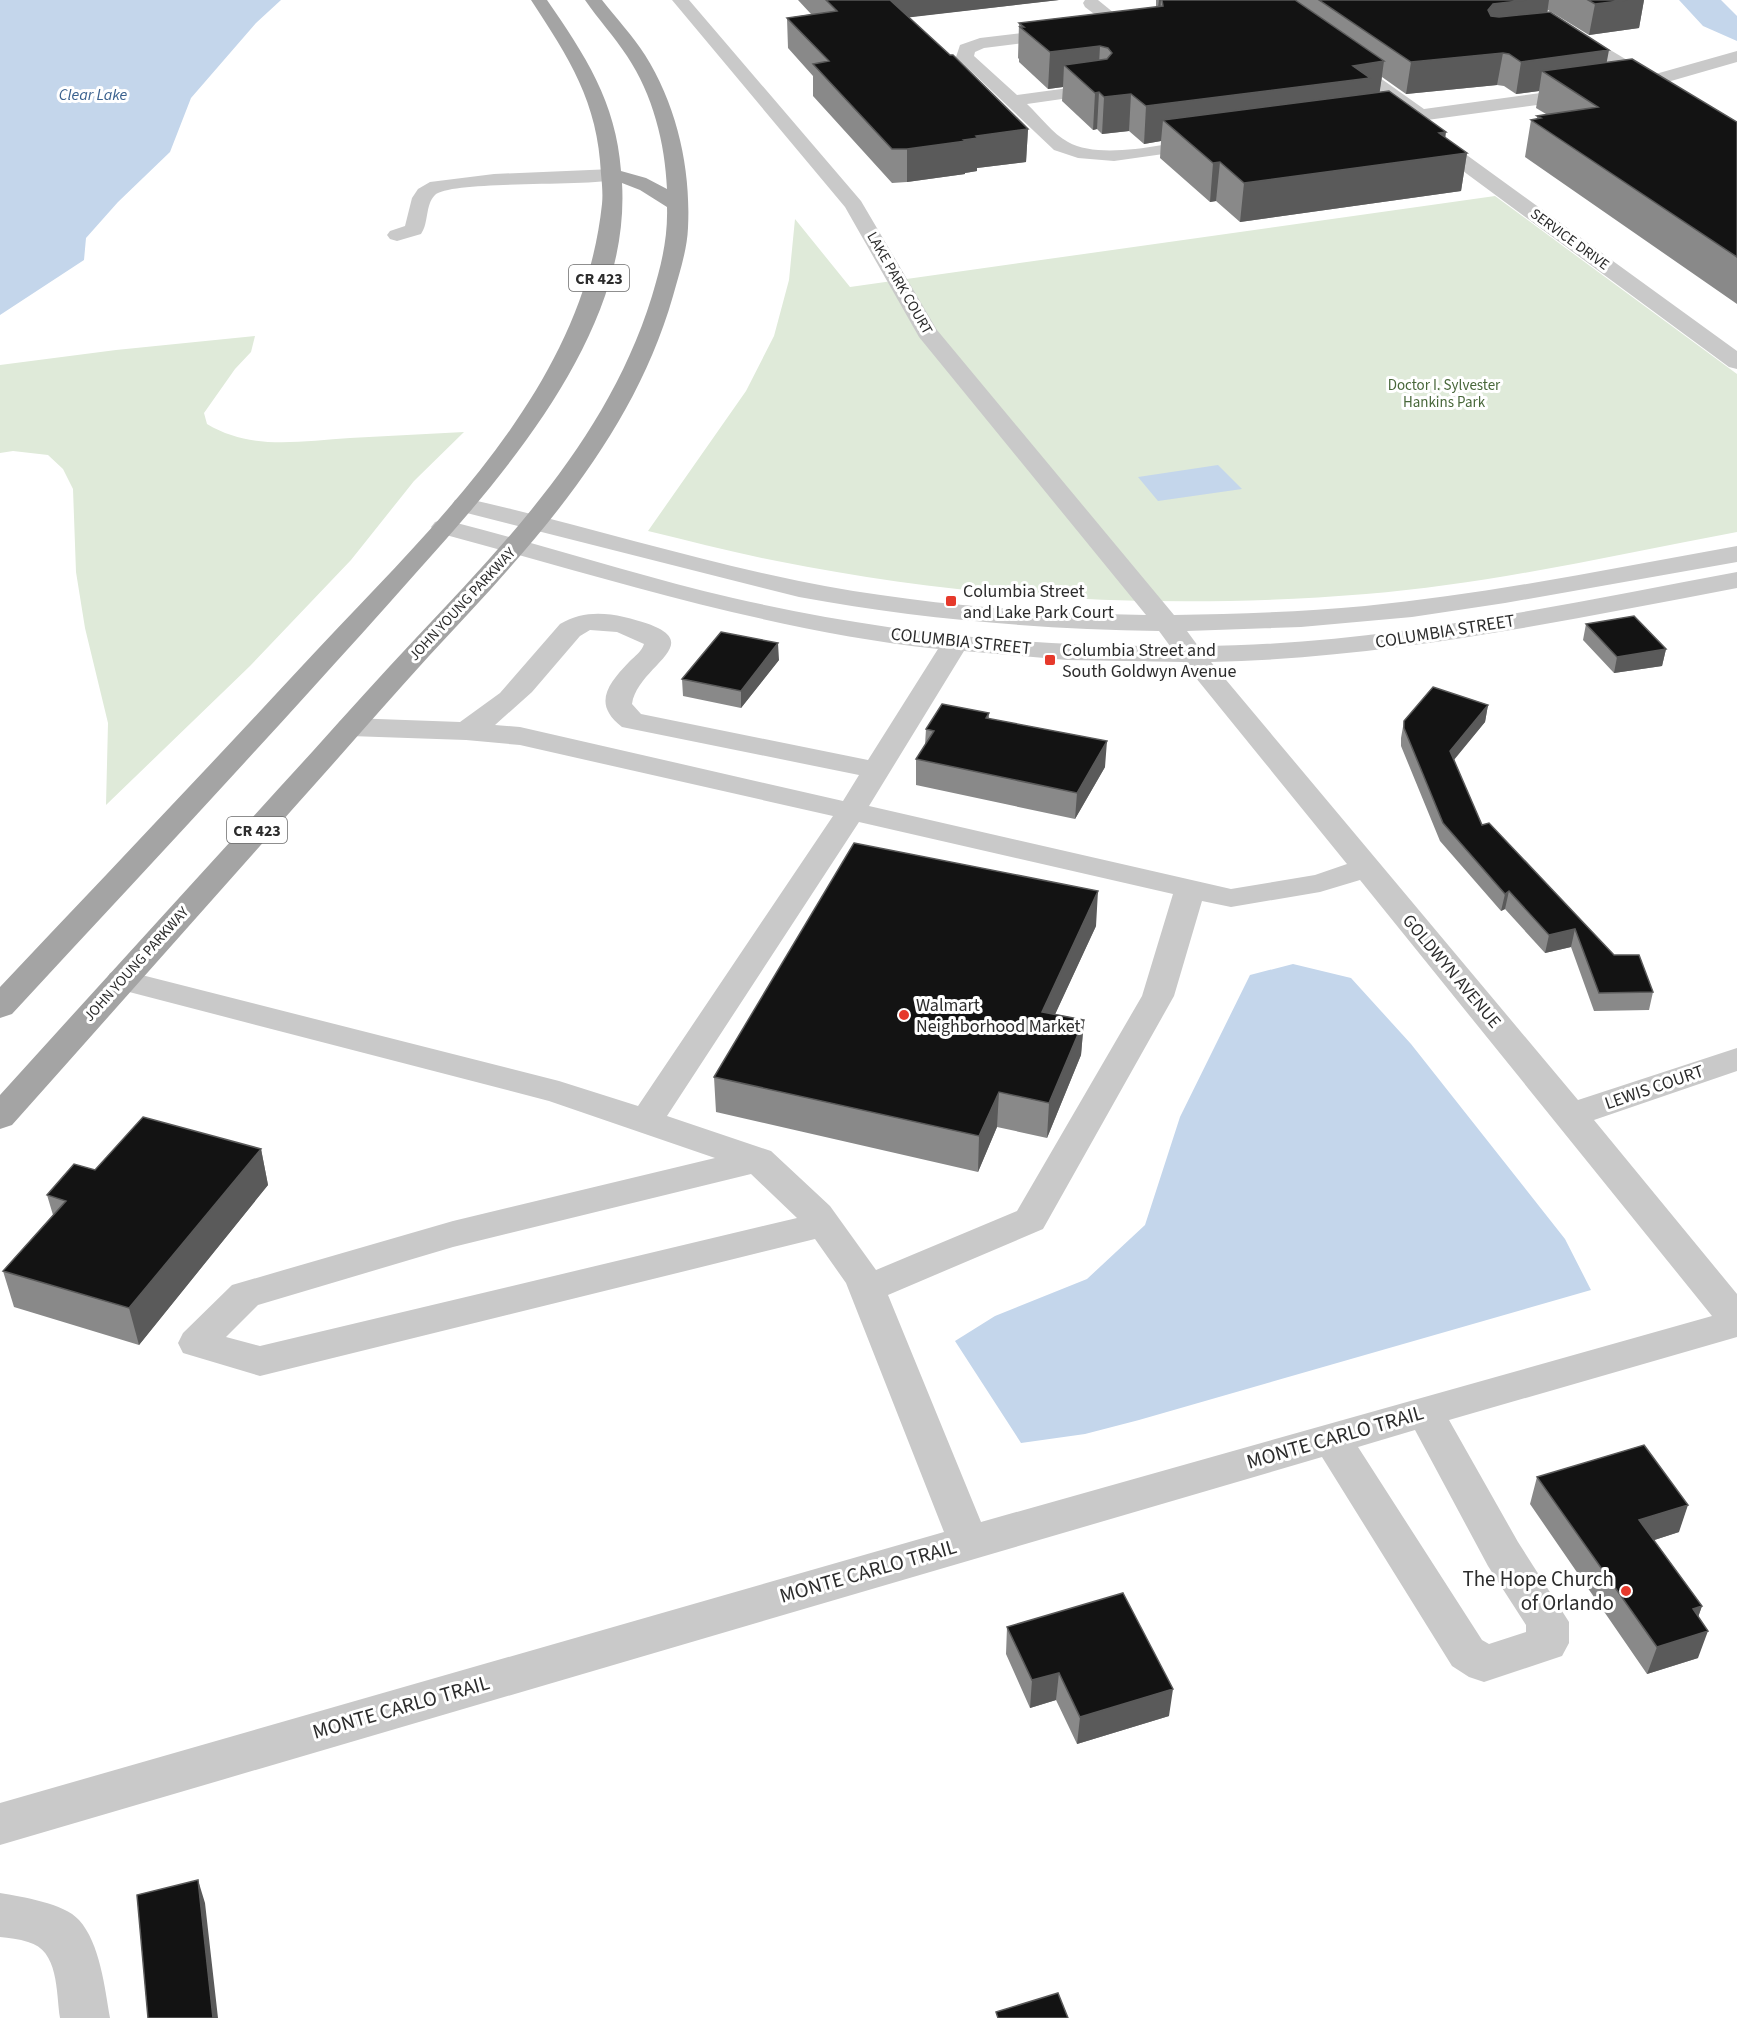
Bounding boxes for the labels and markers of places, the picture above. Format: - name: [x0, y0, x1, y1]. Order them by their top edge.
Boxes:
- place label: Columbia Street and Lake Park Court: [963, 579, 1114, 625]
- marker: Columbia Street and Lake Park Court: [944, 594, 958, 608]
- place label: Columbia Street and South Goldwyn Avenue: [1062, 638, 1236, 684]
- marker: Columbia Street and South Goldwyn Avenue: [1043, 653, 1057, 667]
- place label: Walmart Neighborhood Market: [916, 993, 1081, 1039]
- marker: Walmart Neighborhood Market: [897, 1008, 911, 1022]
- place label: The Hope Church of Orlando: [1462, 1564, 1614, 1618]
- marker: The Hope Church of Orlando: [1619, 1584, 1633, 1598]

